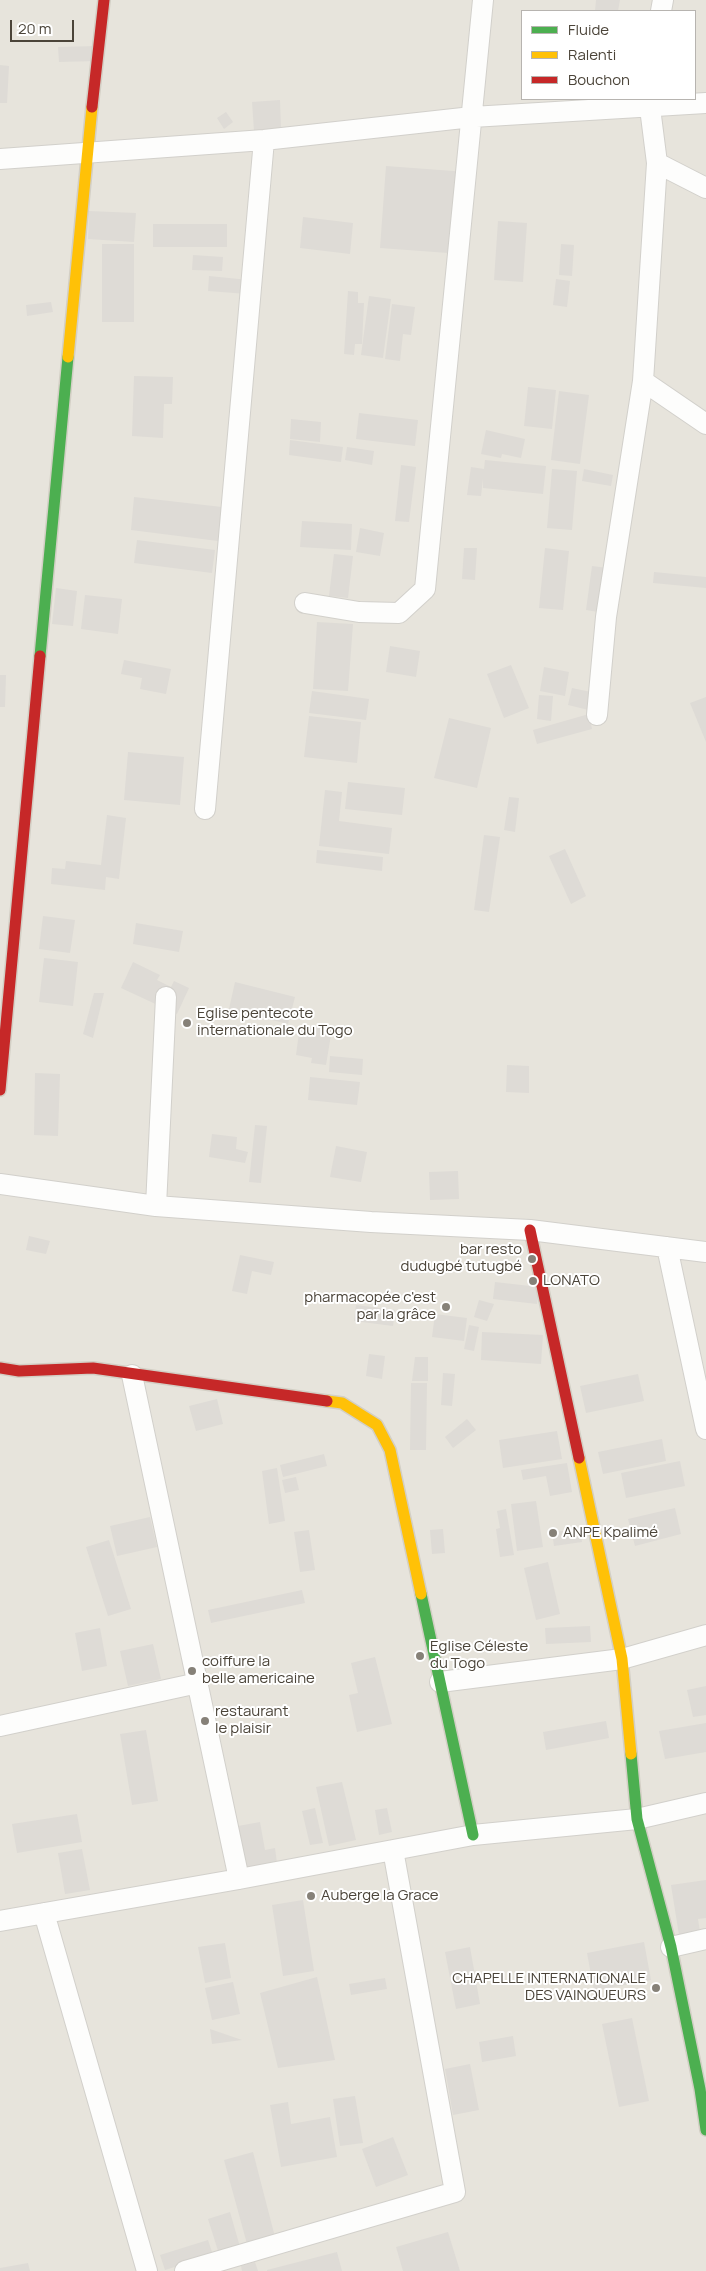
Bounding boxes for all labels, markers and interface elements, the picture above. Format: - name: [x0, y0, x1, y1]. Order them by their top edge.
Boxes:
- scale bar: [12, 10, 76, 42]
- legend: [521, 10, 696, 100]
- text: 20 m: [18, 18, 51, 39]
- text: Fluide: [568, 19, 609, 40]
- text: Ralenti: [568, 44, 616, 65]
- text: Bouchon: [568, 69, 630, 90]
- place label: Eglise pentecote internationale du Togo: [197, 1005, 353, 1040]
- marker: Eglise pentecote internationale du Togo: [181, 1017, 193, 1029]
- place label: bar resto dudugbé tutugbé: [401, 1241, 522, 1276]
- marker: bar resto dudugbé tutugbé: [526, 1253, 538, 1265]
- place label: LONATO: [543, 1272, 600, 1290]
- marker: LONATO: [527, 1275, 539, 1287]
- place label: pharmacopée c'est par la grâce: [304, 1289, 436, 1324]
- marker: pharmacopée c'est par la grâce: [440, 1301, 452, 1313]
- place label: ANPE Kpalimé: [563, 1524, 658, 1542]
- marker: ANPE Kpalimé: [547, 1527, 559, 1539]
- place label: Eglise Céleste du Togo: [430, 1638, 528, 1673]
- marker: Eglise Céleste du Togo: [414, 1650, 426, 1662]
- place label: coiffure la belle americaine: [202, 1653, 315, 1688]
- marker: coiffure la belle americaine: [186, 1665, 198, 1677]
- place label: restaurant le plaisir: [215, 1703, 289, 1738]
- marker: restaurant le plaisir: [199, 1715, 211, 1727]
- place label: Auberge la Grace: [321, 1887, 439, 1905]
- marker: Auberge la Grace: [305, 1890, 317, 1902]
- place label: CHAPELLE INTERNATIONALE DES VAINQUEURS: [452, 1970, 646, 2005]
- marker: CHAPELLE INTERNATIONALE DES VAINQUEURS: [650, 1982, 662, 1994]

